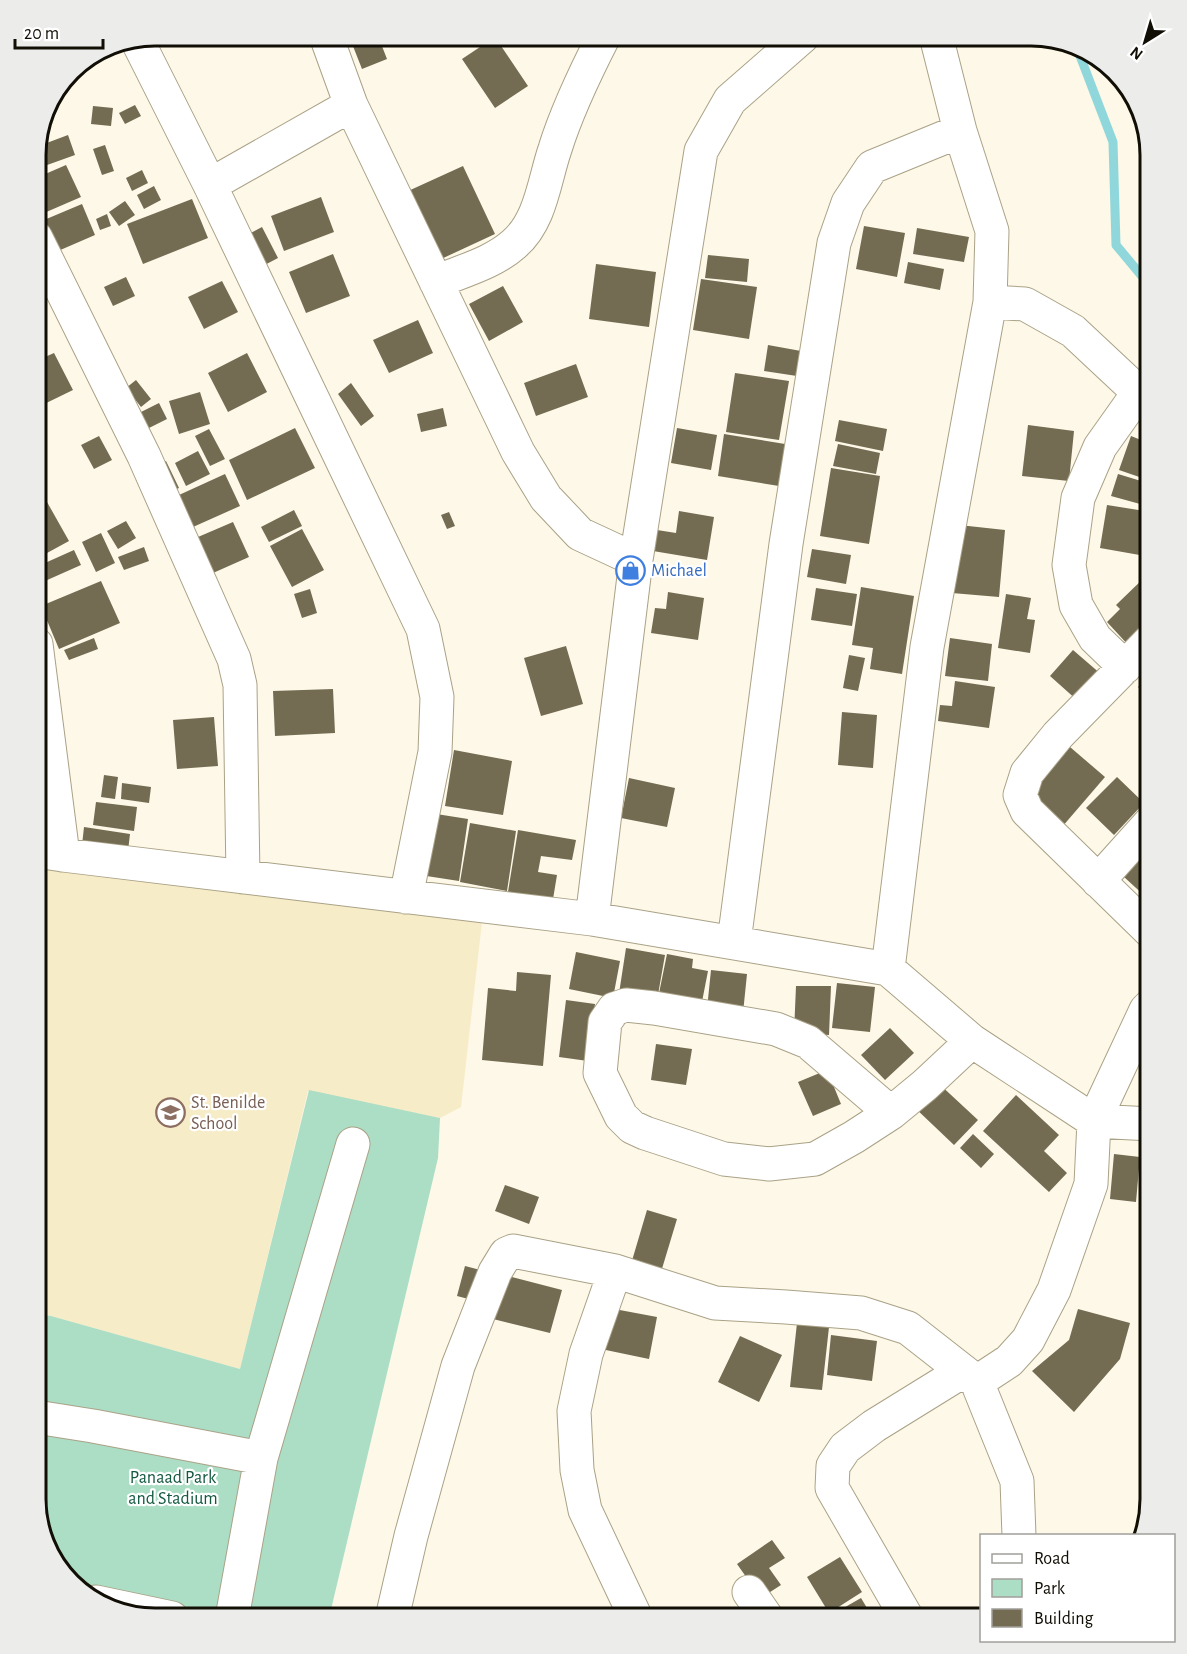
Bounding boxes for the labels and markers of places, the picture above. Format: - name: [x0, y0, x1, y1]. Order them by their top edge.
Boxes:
- shop icon: Michael: [614, 554, 646, 586]
- place label: Michael: [651, 562, 707, 580]
- place label: St. Benilde School: [191, 1094, 265, 1133]
- school or university icon: St. Benilde School: [154, 1096, 186, 1128]

